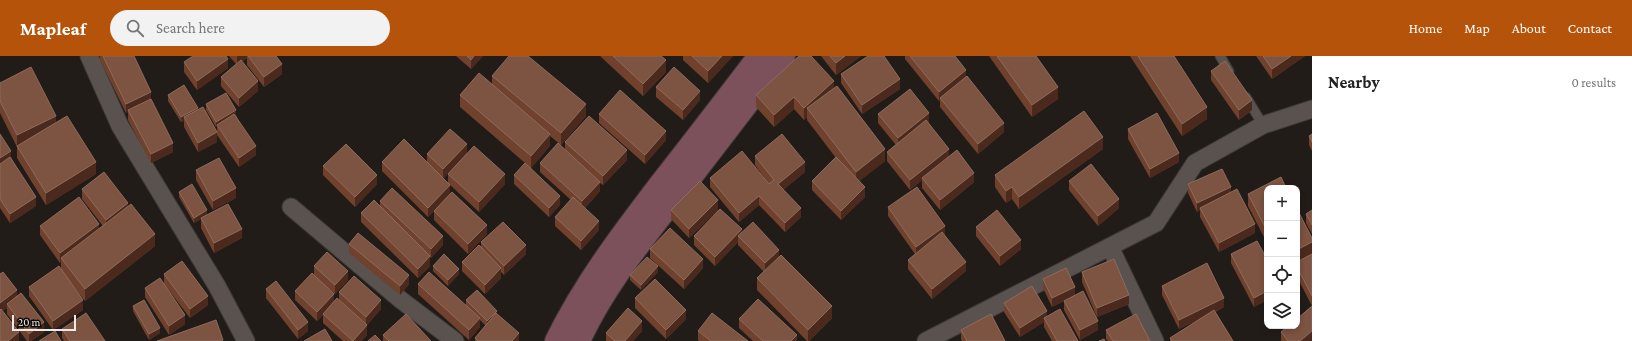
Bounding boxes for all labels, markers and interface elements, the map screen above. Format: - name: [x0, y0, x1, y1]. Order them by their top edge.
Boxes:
- search box: [110, 10, 390, 46]
- icon: search: [124, 17, 146, 39]
- text: Mapleaf: [20, 18, 86, 39]
- text: Search here: [156, 20, 225, 36]
- text: Home: [1409, 20, 1442, 36]
- text: Map: [1464, 20, 1490, 36]
- text: About: [1512, 20, 1546, 36]
- text: Contact: [1568, 20, 1612, 36]
- text: Nearby: [1328, 73, 1380, 92]
- text: 0 results: [1571, 75, 1616, 90]
- map controls: [1264, 185, 1300, 329]
- button: +: [1264, 185, 1300, 221]
- button: −: [1264, 221, 1300, 257]
- button: locate: [1264, 257, 1300, 293]
- button: layers: [1264, 293, 1300, 329]
- scale bar: [12, 313, 76, 332]
- text: 20 m: [18, 316, 40, 328]

